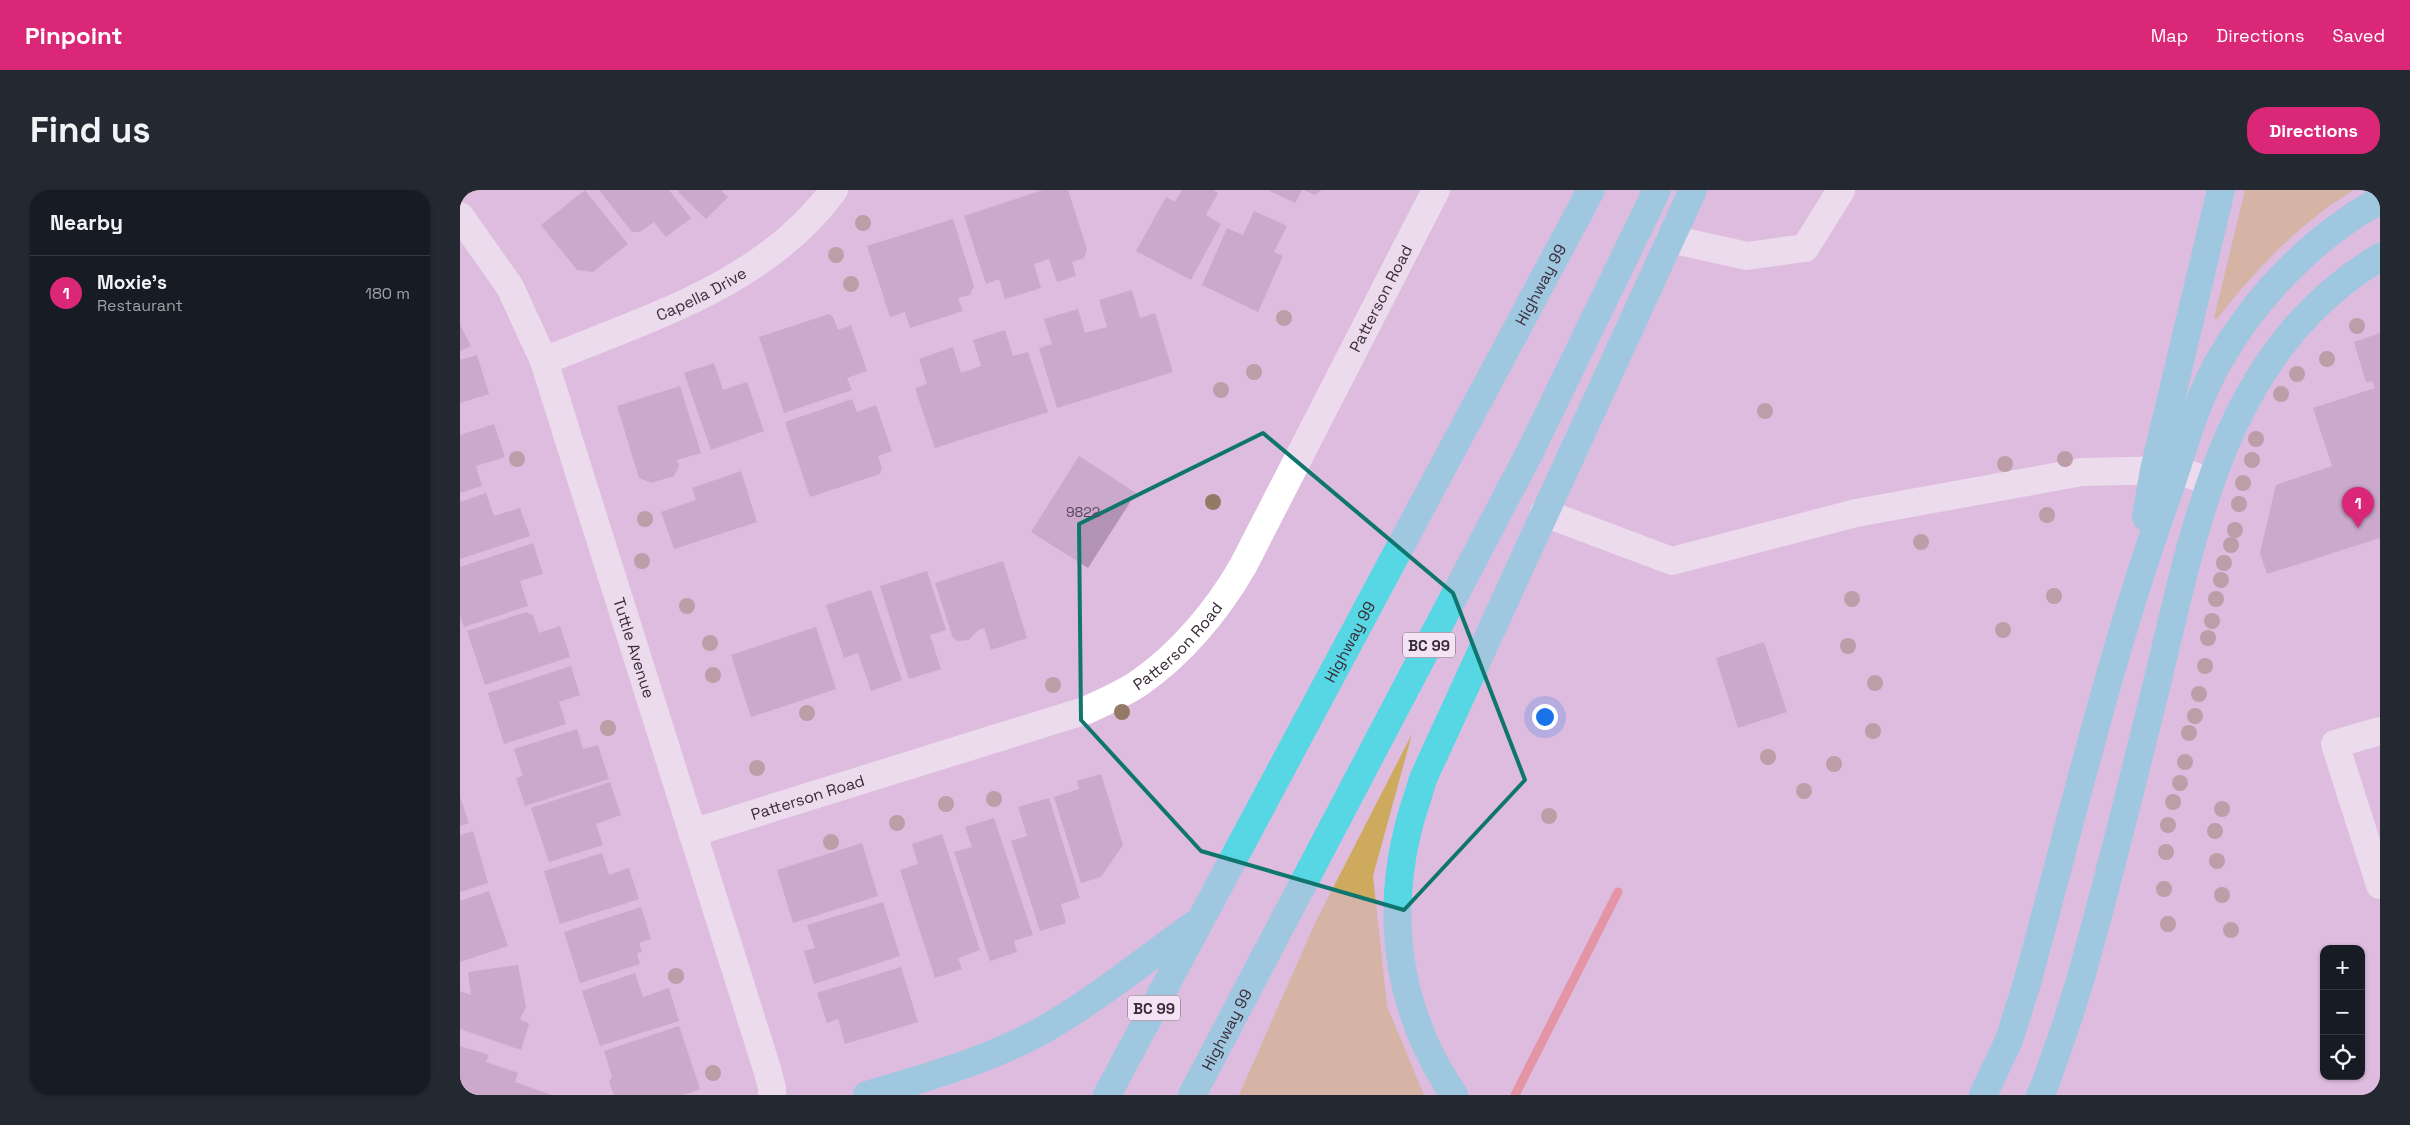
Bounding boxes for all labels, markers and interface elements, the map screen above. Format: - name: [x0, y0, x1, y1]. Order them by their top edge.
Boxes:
- text: Pinpoint: [25, 20, 122, 51]
- text: Map: [2151, 24, 2188, 47]
- text: Directions: [2216, 24, 2305, 47]
- text: Saved: [2333, 24, 2385, 47]
- button: Directions: [2247, 107, 2380, 154]
- text: Find us: [30, 108, 151, 152]
- text: Nearby: [50, 209, 123, 236]
- street label: Highway 99: [1510, 240, 1571, 329]
- street label: Patterson Road: [1344, 241, 1417, 356]
- street label: Capella Drive: [653, 262, 750, 325]
- text: Moxie's: [97, 270, 167, 295]
- text: 1: [62, 283, 70, 304]
- text: 180 m: [365, 283, 410, 304]
- text: Restaurant: [97, 295, 183, 316]
- pin: 1: [2342, 487, 2374, 528]
- house number: 9822: [1066, 503, 1100, 521]
- street label: Tuttle Avenue: [609, 595, 660, 701]
- street label: Patterson Road: [1129, 597, 1227, 695]
- street label: Highway 99: [1319, 597, 1380, 686]
- road number: BC 99: [1403, 632, 1455, 658]
- your location: [1532, 704, 1558, 730]
- street label: Patterson Road: [748, 769, 867, 825]
- map controls: [2320, 945, 2365, 1080]
- button: +: [2320, 945, 2365, 990]
- street label: Highway 99: [1196, 985, 1257, 1074]
- button: −: [2320, 990, 2365, 1035]
- road number: BC 99: [1128, 996, 1180, 1020]
- button: locate: [2320, 1035, 2365, 1080]

